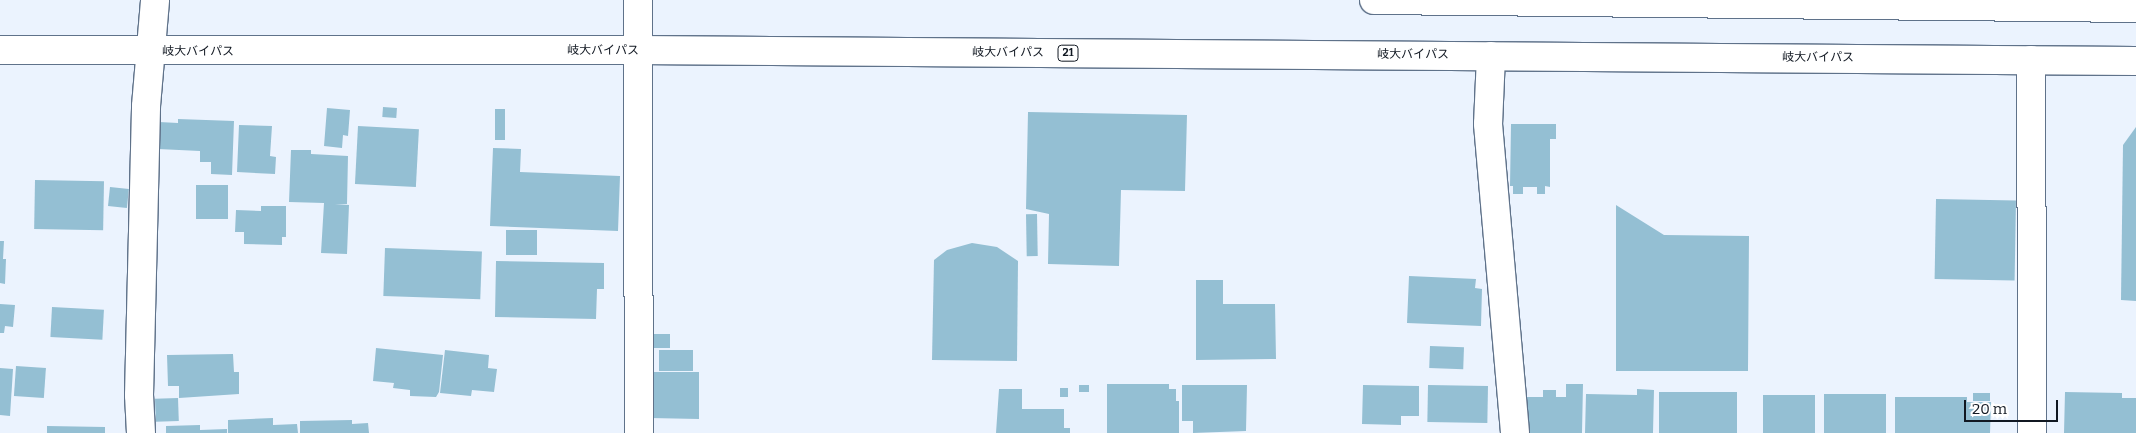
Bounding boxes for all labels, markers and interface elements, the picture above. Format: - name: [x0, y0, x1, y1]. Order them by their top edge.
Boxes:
- street label: 岐大バイパス: [567, 44, 639, 58]
- road number: 21: [1057, 44, 1079, 62]
- street label: 岐大バイパス: [162, 45, 234, 59]
- street label: 岐大バイパス: [972, 46, 1044, 60]
- street label: 岐大バイパス: [1377, 48, 1449, 62]
- street label: 岐大バイパス: [1782, 51, 1854, 65]
- scale bar: [1966, 390, 2060, 422]
- text: 20 m: [1972, 400, 2007, 418]

